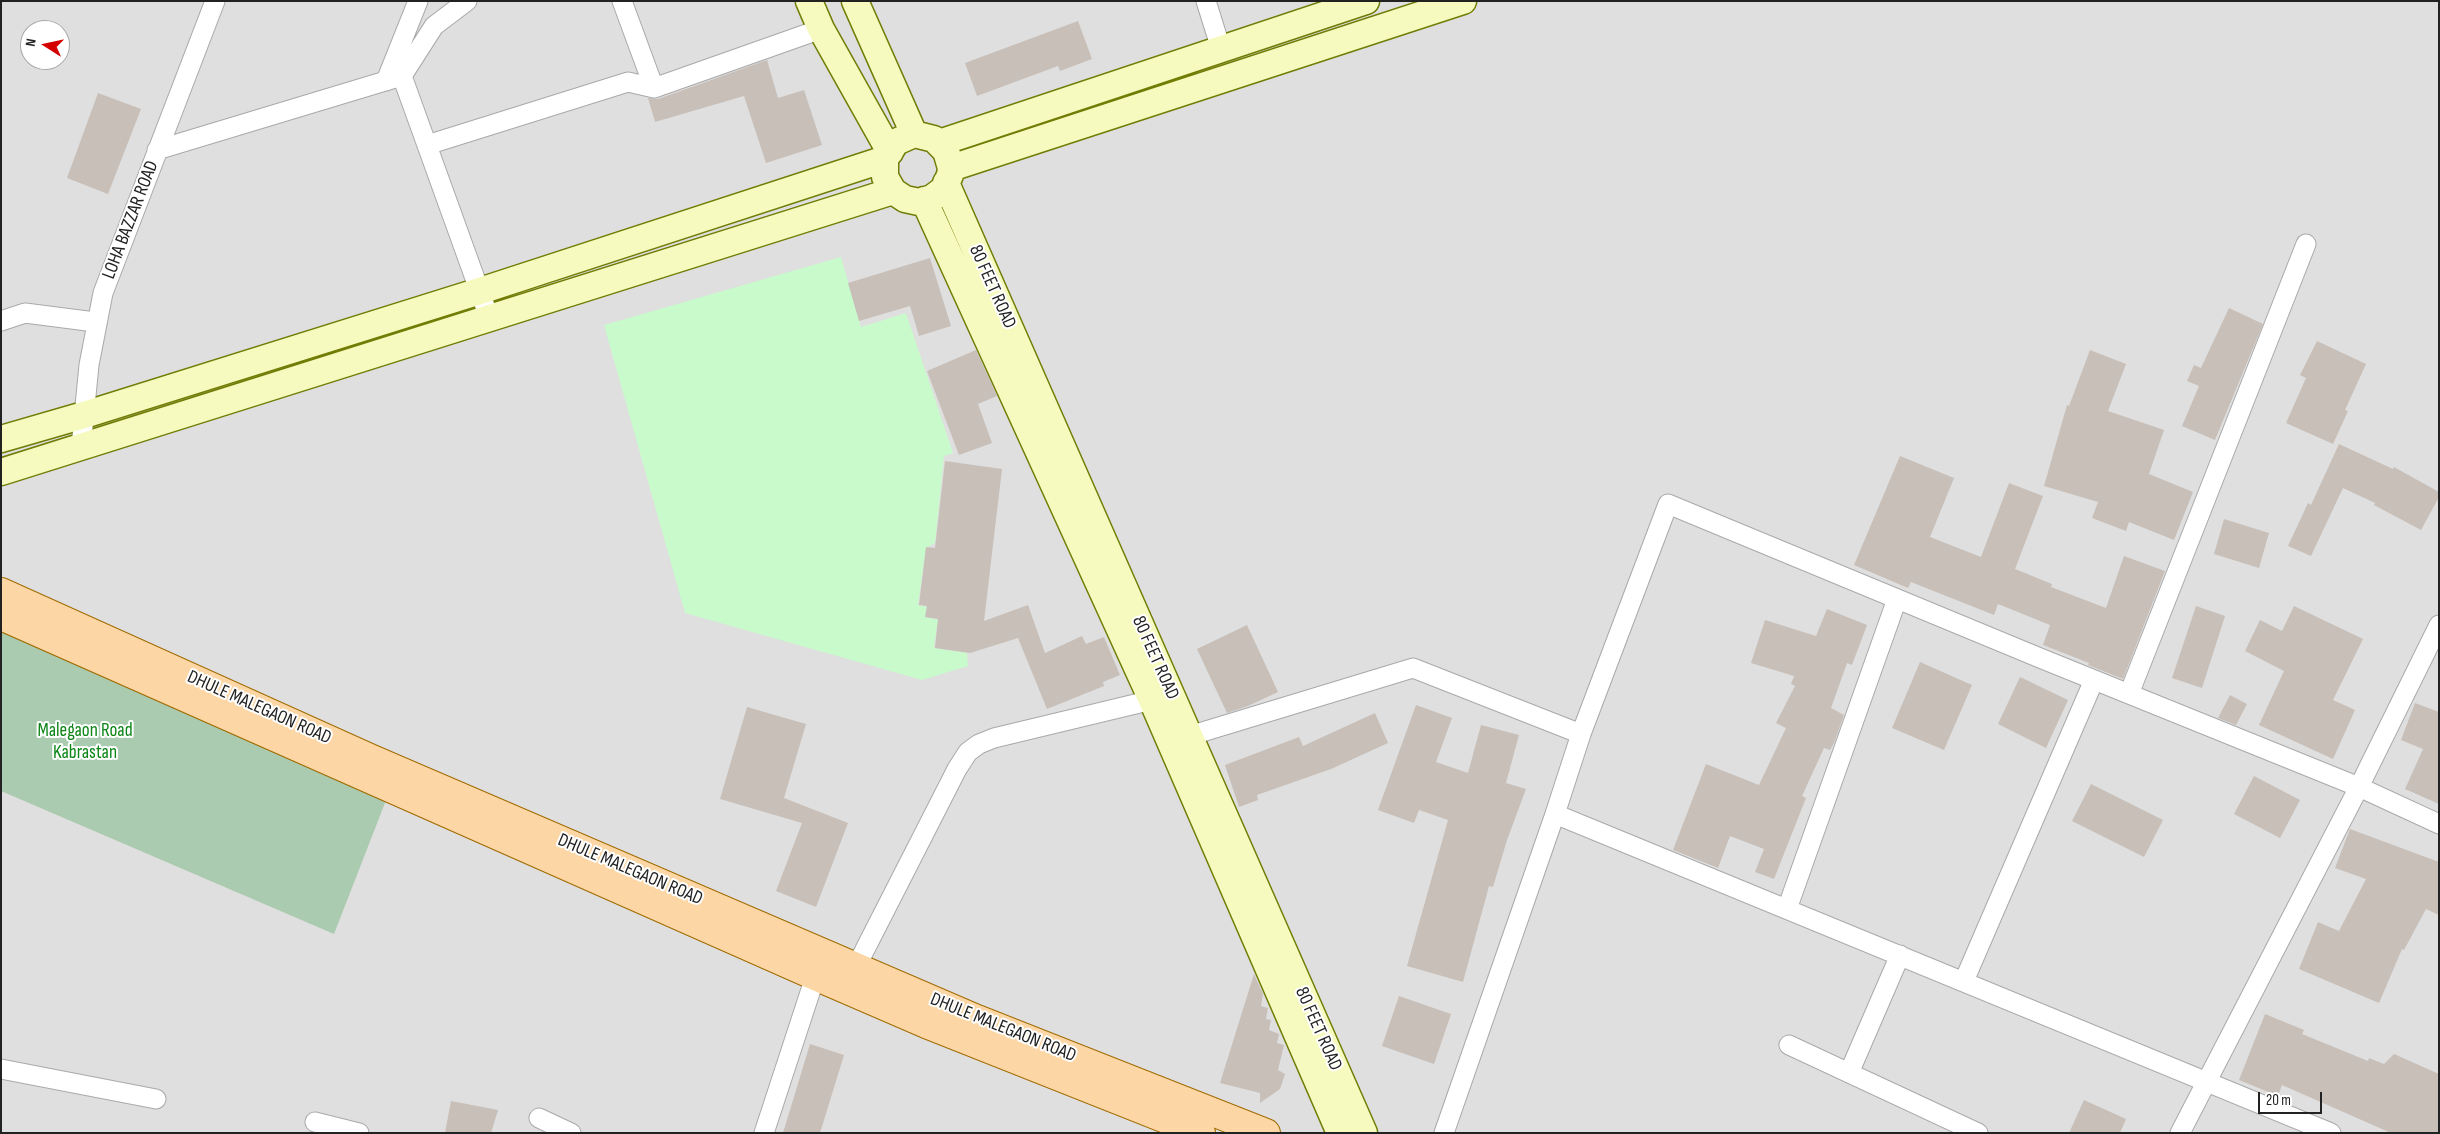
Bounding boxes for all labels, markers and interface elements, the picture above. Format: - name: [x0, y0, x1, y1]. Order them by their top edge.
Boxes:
- north arrow: [20, 20, 70, 70]
- text: N: [22, 37, 40, 48]
- street label: LOHA BAZZAR ROAD: [98, 158, 164, 282]
- street label: 80 FEET ROAD: [963, 242, 1021, 332]
- street label: 80 FEET ROAD: [1126, 613, 1184, 703]
- street label: DHULE MALEGAON ROAD: [183, 666, 335, 750]
- park label: Malegaon Road Kabrastan: [37, 720, 133, 764]
- street label: DHULE MALEGAON ROAD: [554, 829, 706, 911]
- street label: 80 FEET ROAD: [1289, 984, 1347, 1074]
- street label: DHULE MALEGAON ROAD: [927, 988, 1079, 1068]
- scale bar: [2260, 1082, 2324, 1114]
- text: 20 m: [2266, 1091, 2291, 1110]

